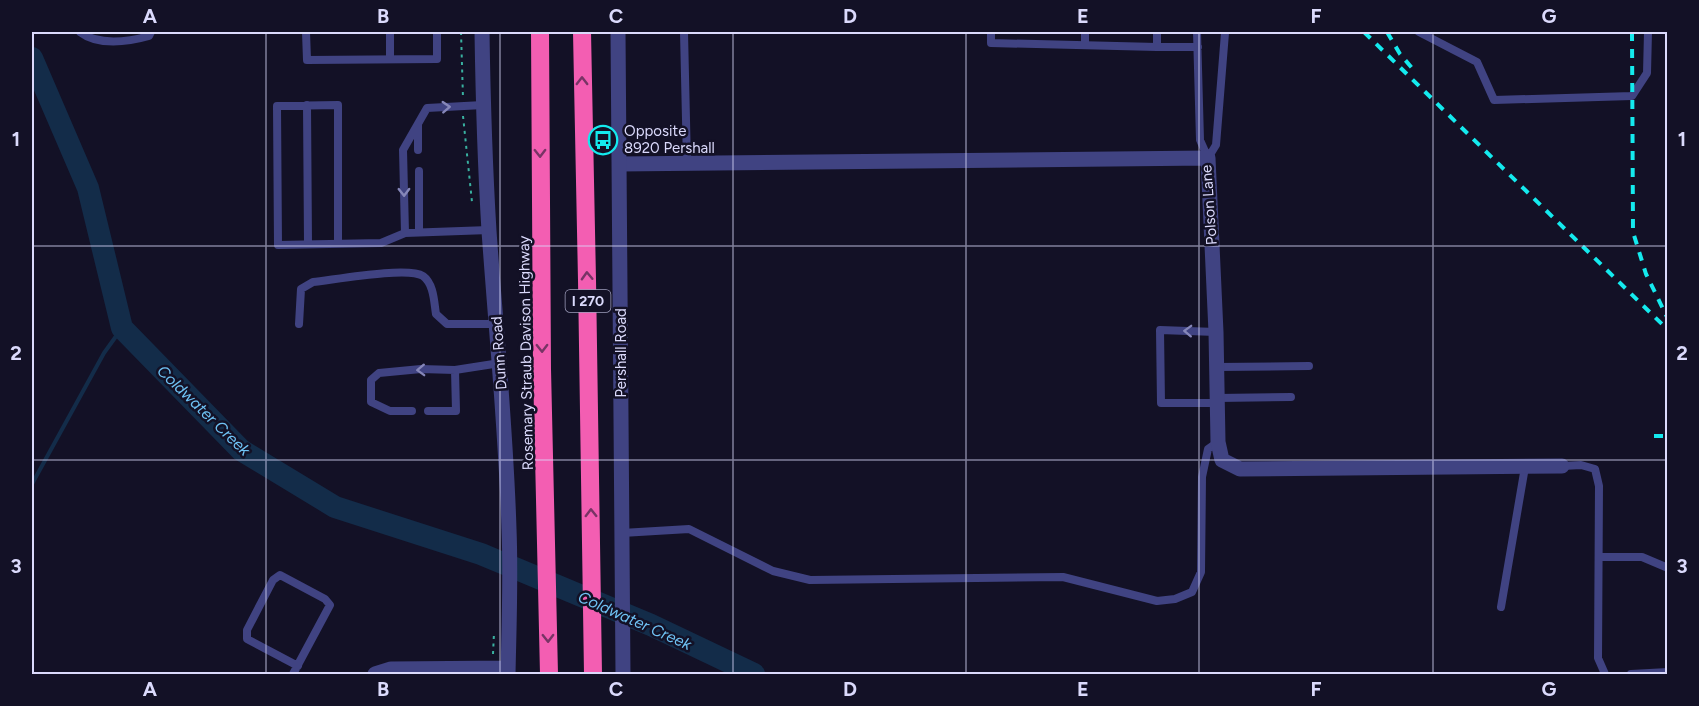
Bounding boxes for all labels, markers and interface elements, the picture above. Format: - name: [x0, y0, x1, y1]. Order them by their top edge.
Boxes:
- text: A: [143, 4, 158, 28]
- text: B: [377, 4, 389, 28]
- text: C: [609, 4, 623, 28]
- text: D: [843, 4, 857, 28]
- text: E: [1077, 4, 1089, 28]
- text: F: [1310, 4, 1322, 28]
- text: G: [1542, 4, 1557, 28]
- one-way arrow: [576, 76, 588, 85]
- one-way arrow: [441, 100, 450, 113]
- place label: Opposite 8920 Pershall: [624, 122, 715, 157]
- bus stop icon: Opposite 8920 Pershall: [587, 124, 619, 156]
- text: 1: [12, 127, 20, 151]
- text: 1: [1678, 127, 1686, 151]
- one-way arrow: [534, 148, 546, 157]
- street label: Polson Lane: [1197, 164, 1221, 246]
- one-way arrow: [398, 187, 410, 196]
- street label: Rosemary Straub Davison Highway: [515, 235, 537, 470]
- one-way arrow: [581, 271, 594, 280]
- road number: I 270: [566, 290, 610, 312]
- street label: Pershall Road: [612, 308, 630, 398]
- street label: Dunn Road: [487, 316, 511, 390]
- one-way arrow: [1183, 325, 1192, 337]
- text: 2: [10, 341, 22, 365]
- text: 2: [1676, 341, 1688, 365]
- one-way arrow: [536, 343, 548, 352]
- water label: Coldwater Creek: [153, 361, 255, 460]
- one-way arrow: [416, 364, 425, 376]
- one-way arrow: [585, 508, 597, 517]
- text: 3: [10, 554, 22, 578]
- text: 3: [1676, 554, 1688, 578]
- water label: Coldwater Creek: [575, 587, 696, 654]
- one-way arrow: [542, 633, 555, 642]
- text: A: [143, 677, 158, 701]
- text: B: [377, 677, 389, 701]
- text: C: [609, 677, 623, 701]
- text: D: [843, 677, 857, 701]
- text: E: [1077, 677, 1089, 701]
- text: F: [1310, 677, 1322, 701]
- text: G: [1542, 677, 1557, 701]

